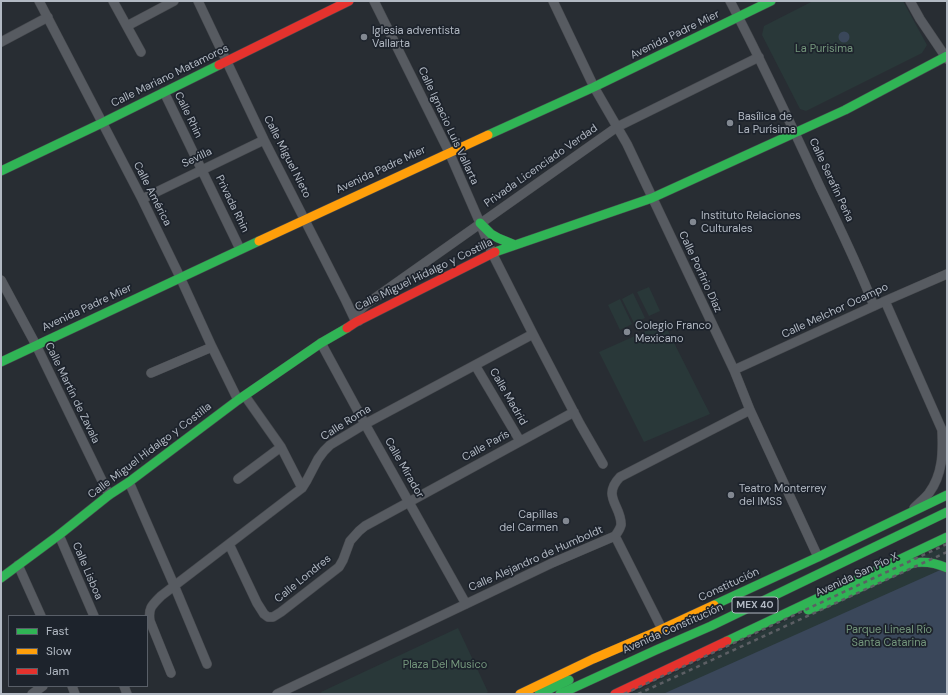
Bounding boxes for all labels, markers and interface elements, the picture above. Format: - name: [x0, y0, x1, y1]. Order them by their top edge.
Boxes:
- street label: Avenida Padre Mier: [628, 8, 722, 62]
- place label: Iglesia adventista Vallarta: [372, 24, 460, 50]
- marker: Iglesia adventista Vallarta: [359, 32, 369, 42]
- street label: Calle Mariano Matamoros: [109, 42, 231, 110]
- park label: La Purisima: [795, 42, 853, 56]
- street label: Calle Ignacio Luis Vallarta: [415, 65, 481, 187]
- street label: Calle Rhin: [171, 90, 205, 140]
- place label: Basílica de La Purísima: [738, 110, 796, 136]
- street label: Calle Miguel Nieto: [260, 114, 314, 200]
- marker: Basílica de La Purísima: [725, 118, 735, 128]
- street label: Privada Licenciado Verdad: [482, 122, 600, 210]
- street label: Calle Serafín Peña: [806, 136, 856, 224]
- street label: Avenida Padre Mier: [334, 143, 428, 197]
- street label: Sevilla: [180, 145, 214, 171]
- street label: Calle América: [130, 160, 174, 228]
- street label: Privada Rhin: [212, 173, 252, 235]
- place label: Instituto Relaciones Culturales: [701, 209, 801, 235]
- marker: Instituto Relaciones Culturales: [688, 217, 698, 227]
- street label: Calle Porfirio Díaz: [675, 229, 725, 315]
- street label: Calle Miguel Hidalgo y Costilla: [353, 236, 495, 314]
- street label: Calle Melchor Ocampo: [780, 280, 890, 342]
- street label: Avenida Padre Mier: [40, 281, 134, 335]
- place label: Colegio Franco Mexicano: [635, 319, 711, 345]
- marker: Colegio Franco Mexicano: [622, 327, 632, 337]
- street label: Calle Martín de Zavala: [42, 340, 102, 446]
- street label: Calle Madrid: [486, 366, 530, 428]
- street label: Calle Miguel Hidalgo y Costilla: [86, 400, 214, 502]
- street label: Calle Roma: [319, 402, 373, 444]
- street label: Calle París: [460, 428, 512, 464]
- street label: Calle Mirador: [381, 436, 427, 500]
- place label: Teatro Monterrey del IMSS: [739, 482, 826, 508]
- marker: Teatro Monterrey del IMSS: [726, 490, 736, 500]
- place label: Capillas del Carmen: [499, 508, 558, 534]
- marker: Capillas del Carmen: [561, 516, 571, 526]
- street label: Calle Alejandro de Humboldt: [467, 523, 605, 595]
- street label: Calle Lisboa: [69, 540, 105, 602]
- street label: Avenida San Pío X: [814, 550, 900, 600]
- street label: Calle Londres: [272, 552, 334, 606]
- street label: Constitución: [697, 565, 761, 605]
- road number: MEX 40: [732, 597, 778, 613]
- street label: Avenida Constitución: [621, 601, 725, 657]
- legend: [8, 615, 148, 687]
- text: Fast: [46, 623, 69, 639]
- park label: Parque Lineal Río Santa Catarina: [846, 623, 932, 649]
- text: Slow: [46, 643, 72, 659]
- park label: Plaza Del Musico: [403, 658, 487, 672]
- text: Jam: [46, 663, 69, 679]

